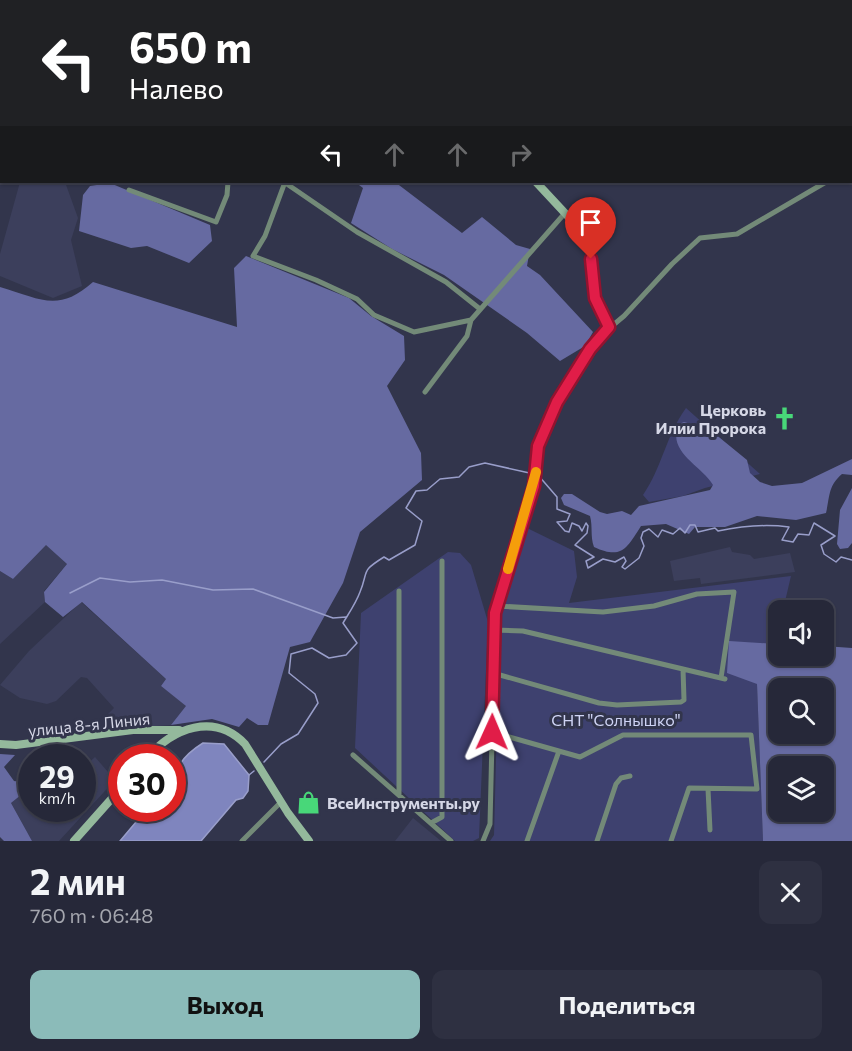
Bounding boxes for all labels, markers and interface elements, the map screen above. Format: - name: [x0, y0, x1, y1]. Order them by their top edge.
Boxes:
- text: 650 m: [129, 20, 252, 72]
- icon: left: [30, 24, 108, 102]
- text: Налево: [129, 72, 224, 105]
- icon: left: [315, 138, 348, 171]
- icon: ahead: [378, 138, 411, 171]
- icon: ahead: [441, 138, 474, 171]
- icon: right: [504, 138, 537, 171]
- pin: [565, 197, 616, 259]
- icon: arrive: [574, 206, 607, 239]
- place label: Церковь Илии Пророка: [655, 400, 766, 437]
- church icon: Церковь Илии Пророка: [771, 405, 797, 431]
- map controls: [768, 600, 834, 822]
- button: sound: [768, 600, 834, 666]
- button: search: [768, 678, 834, 744]
- position arrow: [460, 700, 524, 764]
- street label: улица 8-я Линия: [27, 708, 151, 740]
- park label: СНТ "Солнышко": [551, 710, 681, 729]
- speed limit sign: 30: [108, 744, 186, 822]
- button: layers: [768, 756, 834, 822]
- text: 29: [39, 757, 75, 794]
- text: km/h: [39, 789, 75, 807]
- shop icon: ВсеИнструменты.ру: [296, 789, 322, 815]
- place label: ВсеИнструменты.ру: [327, 793, 480, 812]
- text: 2 мин: [30, 858, 126, 902]
- button: close: [759, 861, 822, 924]
- text: 760 m · 06:48: [30, 903, 153, 927]
- button: Выход: [30, 970, 420, 1039]
- button: Поделиться: [432, 970, 822, 1039]

